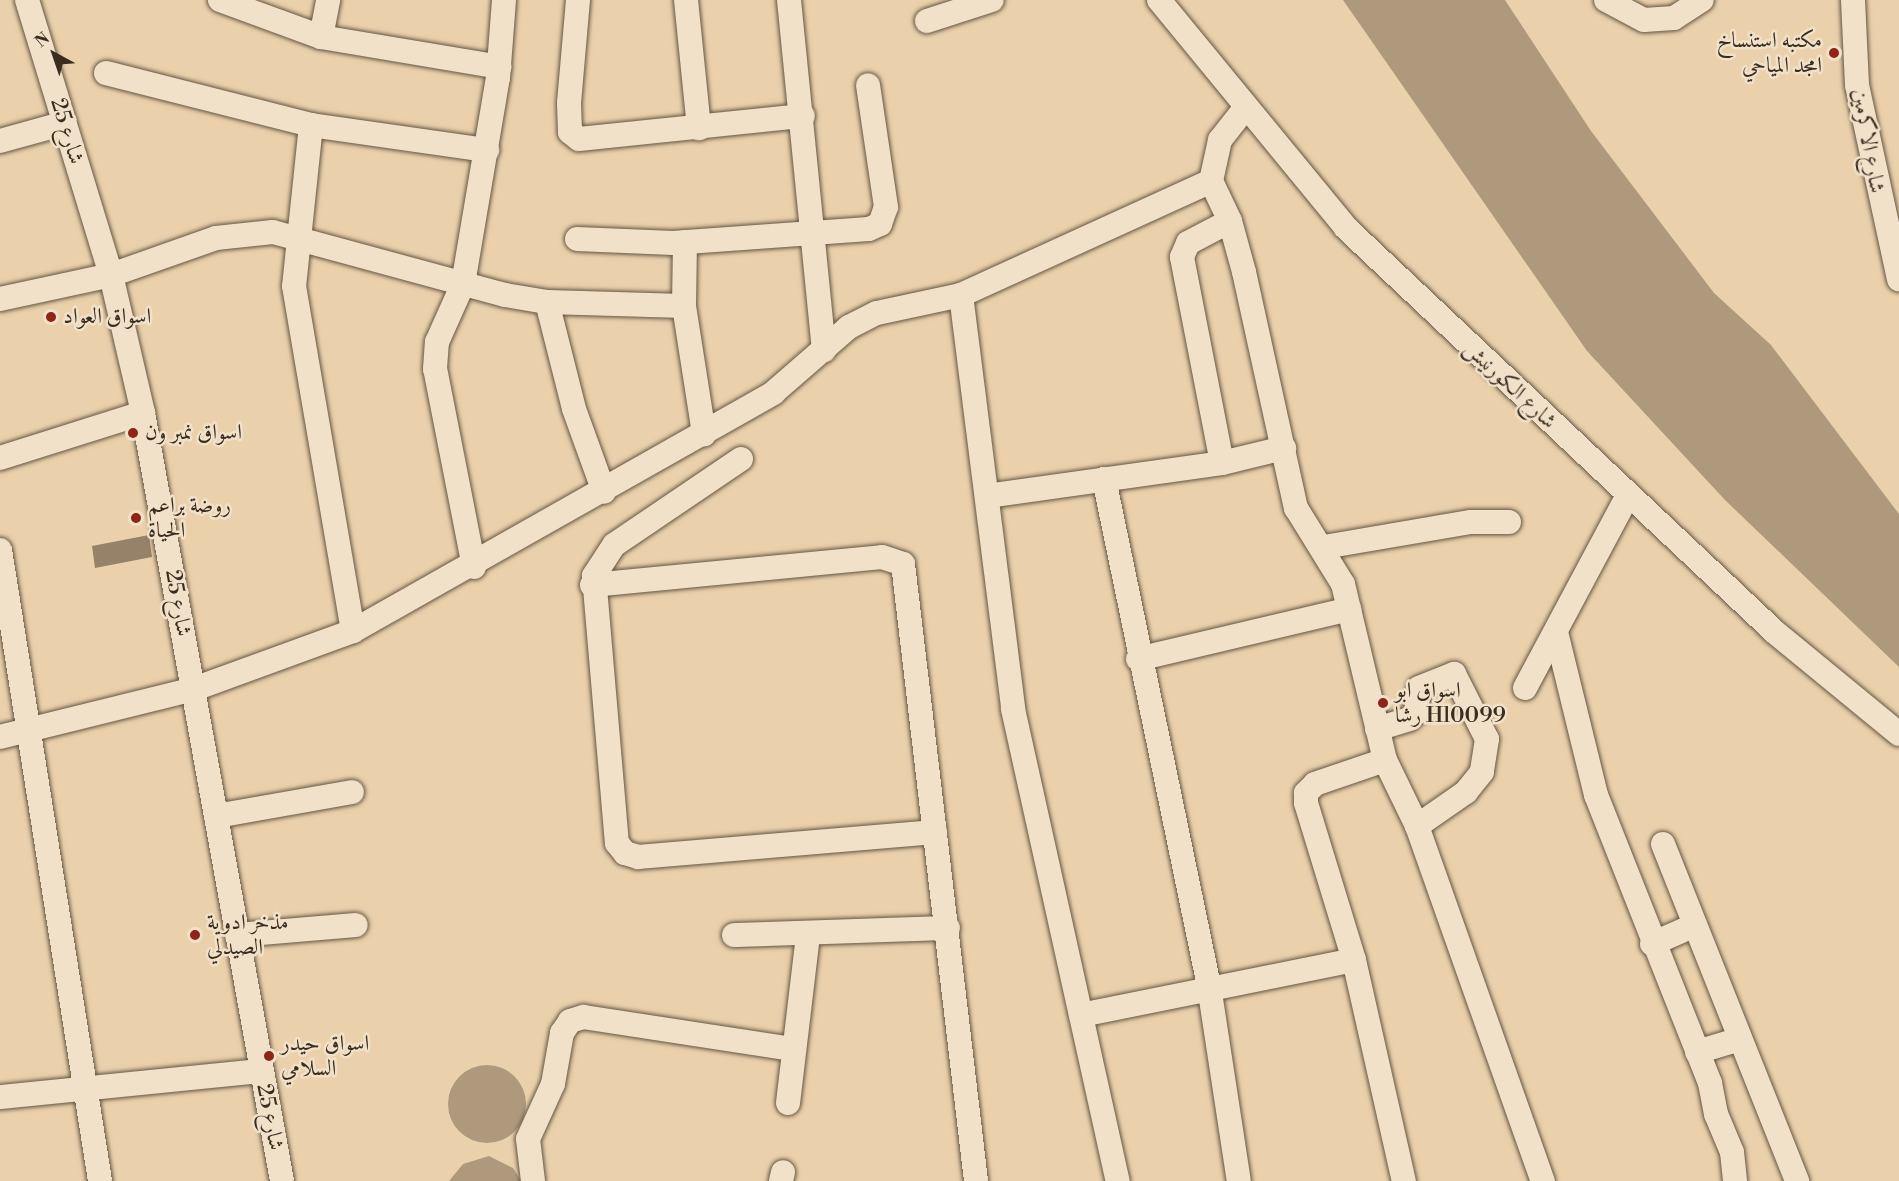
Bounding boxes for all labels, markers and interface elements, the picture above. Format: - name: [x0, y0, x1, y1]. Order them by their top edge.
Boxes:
- north arrow: [24, 24, 84, 84]
- place label: مكتبه استنساخ امجد المياحي: [1717, 27, 1822, 78]
- text: N: [31, 28, 54, 52]
- marker: مكتبه استنساخ امجد المياحي: [1827, 46, 1841, 60]
- street label: شارع الاكرمين: [1846, 87, 1890, 195]
- street label: شارع 25: [45, 95, 89, 167]
- place label: اسواق العواد: [63, 304, 151, 330]
- marker: اسواق العواد: [44, 310, 58, 324]
- street label: شارع الكورنيش: [1458, 335, 1562, 435]
- place label: اسواق نمبر ون: [145, 420, 242, 446]
- marker: اسواق نمبر ون: [126, 426, 140, 440]
- place label: روضة براعم الحياة: [148, 492, 231, 544]
- marker: روضة براعم الحياة: [129, 511, 143, 525]
- street label: شارع 25: [159, 568, 197, 638]
- place label: اسواق ابو رشا Hl0099: [1395, 677, 1506, 728]
- marker: اسواق ابو رشا Hl0099: [1376, 696, 1390, 710]
- place label: مذخر ادوية الصيدلي: [207, 909, 288, 960]
- marker: مذخر ادوية الصيدلي: [188, 928, 202, 942]
- place label: اسواق حيدر السلامي: [281, 1030, 369, 1082]
- marker: اسواق حيدر السلامي: [262, 1049, 276, 1063]
- street label: شارع 25: [251, 1081, 289, 1153]

